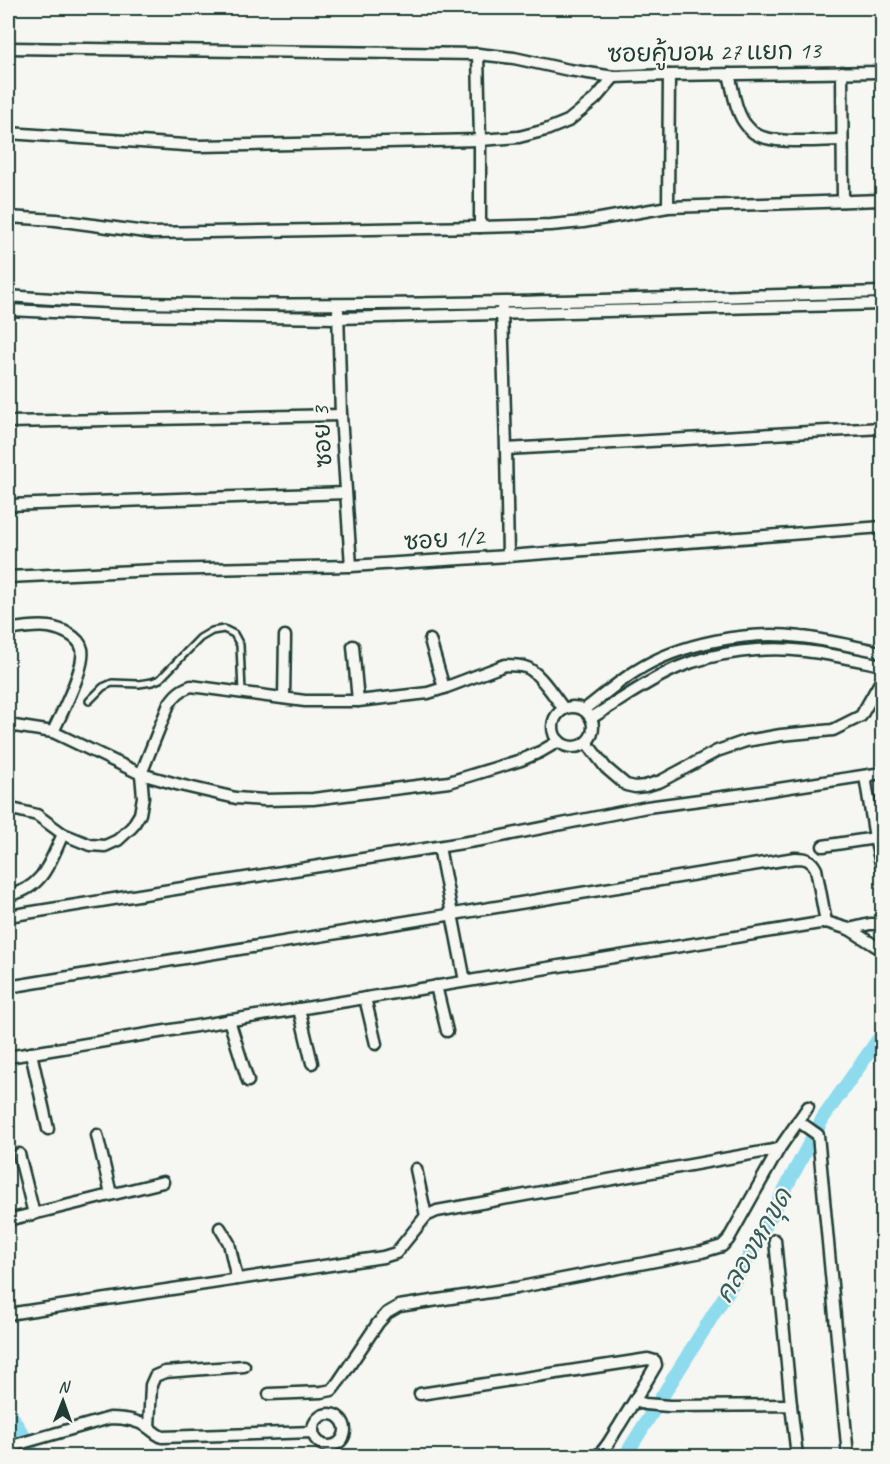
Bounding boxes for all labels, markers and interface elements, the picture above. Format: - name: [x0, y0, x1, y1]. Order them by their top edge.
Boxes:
- street label: ซอยคู้บอน 27 แยก 13: [607, 35, 823, 72]
- street label: ซอย 3: [305, 403, 339, 468]
- street label: ซอย 1/2: [403, 521, 487, 557]
- water label: คลองหกขุด: [707, 1181, 803, 1310]
- north arrow: [33, 1371, 93, 1431]
- text: N: [58, 1377, 71, 1397]

